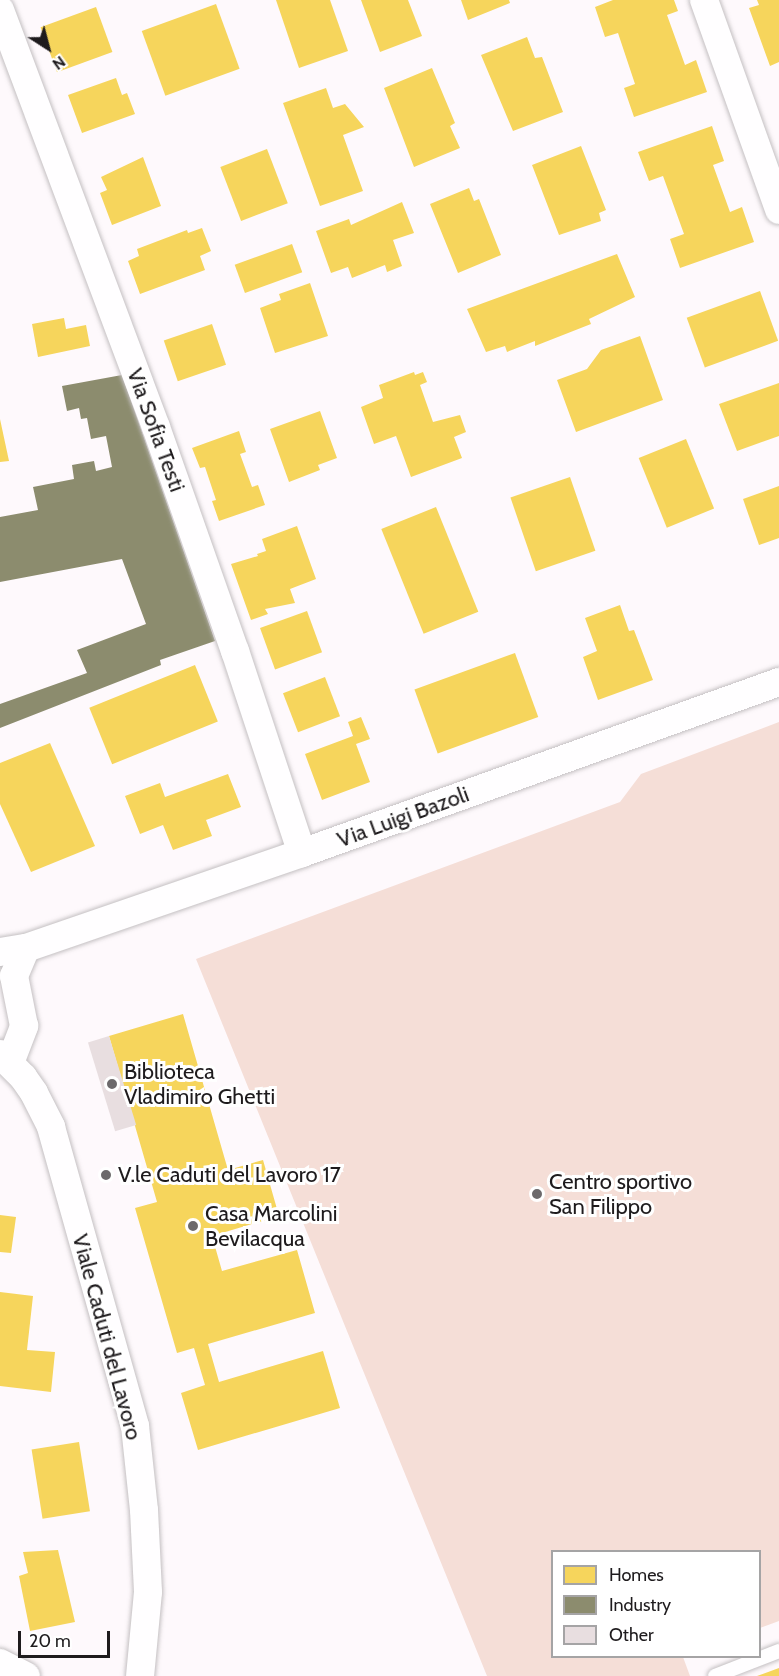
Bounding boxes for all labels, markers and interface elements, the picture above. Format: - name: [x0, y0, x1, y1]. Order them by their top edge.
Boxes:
- north arrow: [18, 18, 78, 78]
- text: N: [49, 52, 69, 74]
- street label: Via Sofia Testi: [121, 365, 191, 495]
- street label: Via Luigi Bazoli: [333, 781, 473, 853]
- place label: Biblioteca Vladimiro Ghetti: [124, 1058, 275, 1110]
- marker: Biblioteca Vladimiro Ghetti: [105, 1077, 119, 1091]
- place label: V.le Caduti del Lavoro 17: [118, 1162, 341, 1188]
- marker: V.le Caduti del Lavoro 17: [99, 1168, 113, 1182]
- place label: Centro sportivo San Filippo: [549, 1168, 692, 1220]
- marker: Centro sportivo San Filippo: [530, 1187, 544, 1201]
- place label: Casa Marcolini Bevilacqua: [205, 1200, 337, 1252]
- marker: Casa Marcolini Bevilacqua: [186, 1219, 200, 1233]
- street label: Viale Caduti del Lavoro: [67, 1231, 147, 1443]
- legend: [551, 1550, 761, 1658]
- text: Homes: [609, 1564, 664, 1586]
- text: Industry: [609, 1594, 671, 1616]
- scale bar: [21, 1619, 112, 1657]
- text: Other: [609, 1624, 654, 1646]
- text: 20 m: [29, 1630, 71, 1652]

